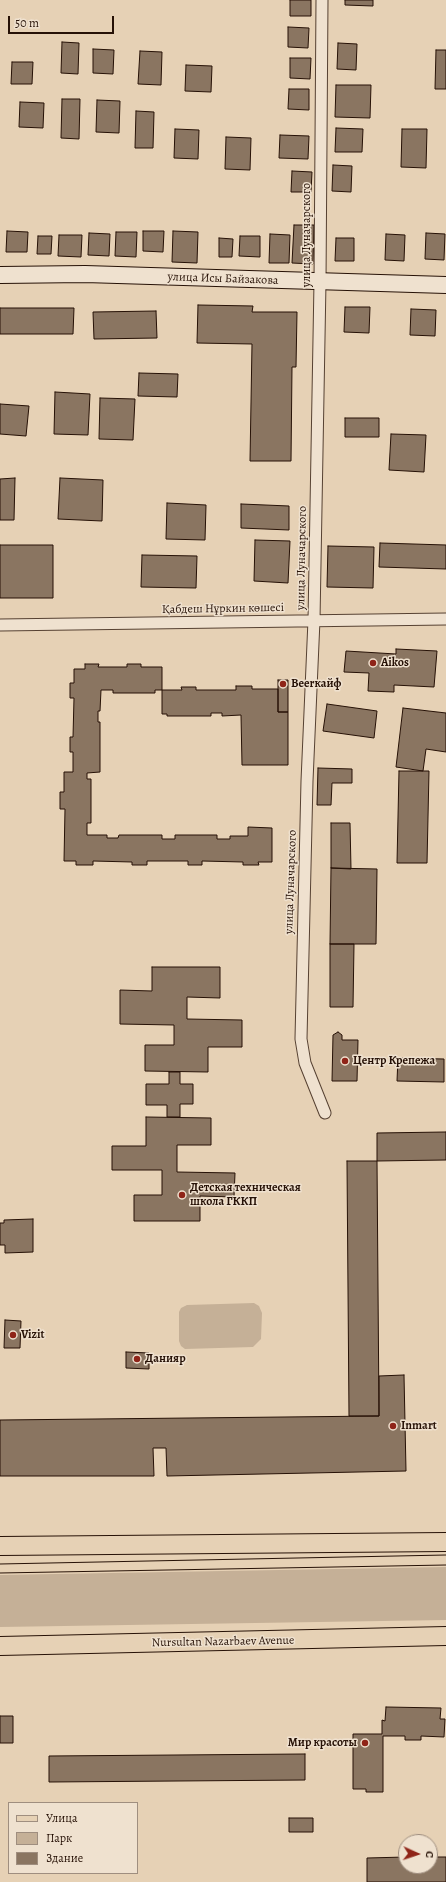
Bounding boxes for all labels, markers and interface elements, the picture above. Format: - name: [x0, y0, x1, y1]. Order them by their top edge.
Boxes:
- scale bar: [10, 8, 116, 34]
- text: 50 m: [15, 15, 39, 31]
- street label: улица Луначарского: [300, 183, 314, 287]
- street label: улица Исы Байзакова: [167, 270, 279, 288]
- street label: улица Луначарского: [294, 506, 310, 610]
- street label: Қабдеш Нұркин көшесі: [162, 601, 284, 617]
- place label: Aikos: [381, 656, 409, 670]
- marker: Aikos: [368, 658, 378, 668]
- place label: Beerкайф: [291, 677, 341, 691]
- marker: Beerкайф: [278, 679, 288, 689]
- street label: улица Луначарского: [282, 830, 300, 934]
- place label: Центр Крепежа: [353, 1054, 435, 1068]
- marker: Центр Крепежа: [340, 1056, 350, 1066]
- place label: Детская техническая школа ГККП: [190, 1181, 301, 1209]
- marker: Детская техническая школа ГККП: [177, 1190, 187, 1200]
- place label: Vizit: [21, 1328, 44, 1342]
- marker: Vizit: [8, 1330, 18, 1340]
- place label: Данияр: [145, 1352, 186, 1366]
- marker: Данияр: [132, 1354, 142, 1364]
- place label: Inmart: [401, 1419, 437, 1433]
- marker: Inmart: [388, 1421, 398, 1431]
- street label: Nursultan Nazarbaev Avenue: [152, 1634, 294, 1650]
- place label: Мир красоты: [288, 1736, 357, 1750]
- marker: Мир красоты: [360, 1738, 370, 1748]
- legend: [8, 1802, 138, 1874]
- text: Улица: [46, 1810, 77, 1826]
- text: Парк: [46, 1830, 72, 1846]
- north arrow: [398, 1834, 438, 1874]
- text: Здание: [46, 1850, 83, 1866]
- text: С: [422, 1851, 437, 1858]

